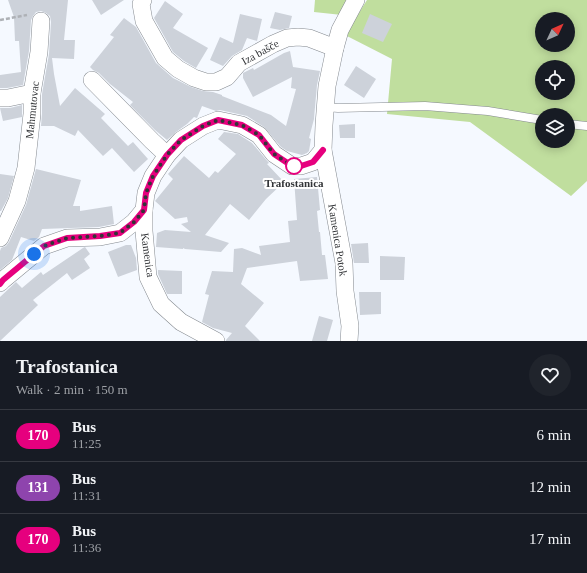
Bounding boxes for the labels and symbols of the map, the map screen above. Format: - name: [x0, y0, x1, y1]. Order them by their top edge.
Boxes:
- north arrow: [535, 12, 575, 52]
- street label: Iza bašče: [239, 37, 281, 67]
- street label: Mahmutovac: [23, 80, 41, 139]
- marker: Trafostanica: [285, 157, 303, 175]
- place label: Trafostanica: [264, 177, 324, 189]
- street label: Kamenica Potok: [326, 203, 350, 277]
- street label: Kamenica: [139, 232, 157, 278]
- your location: [24, 244, 44, 264]

